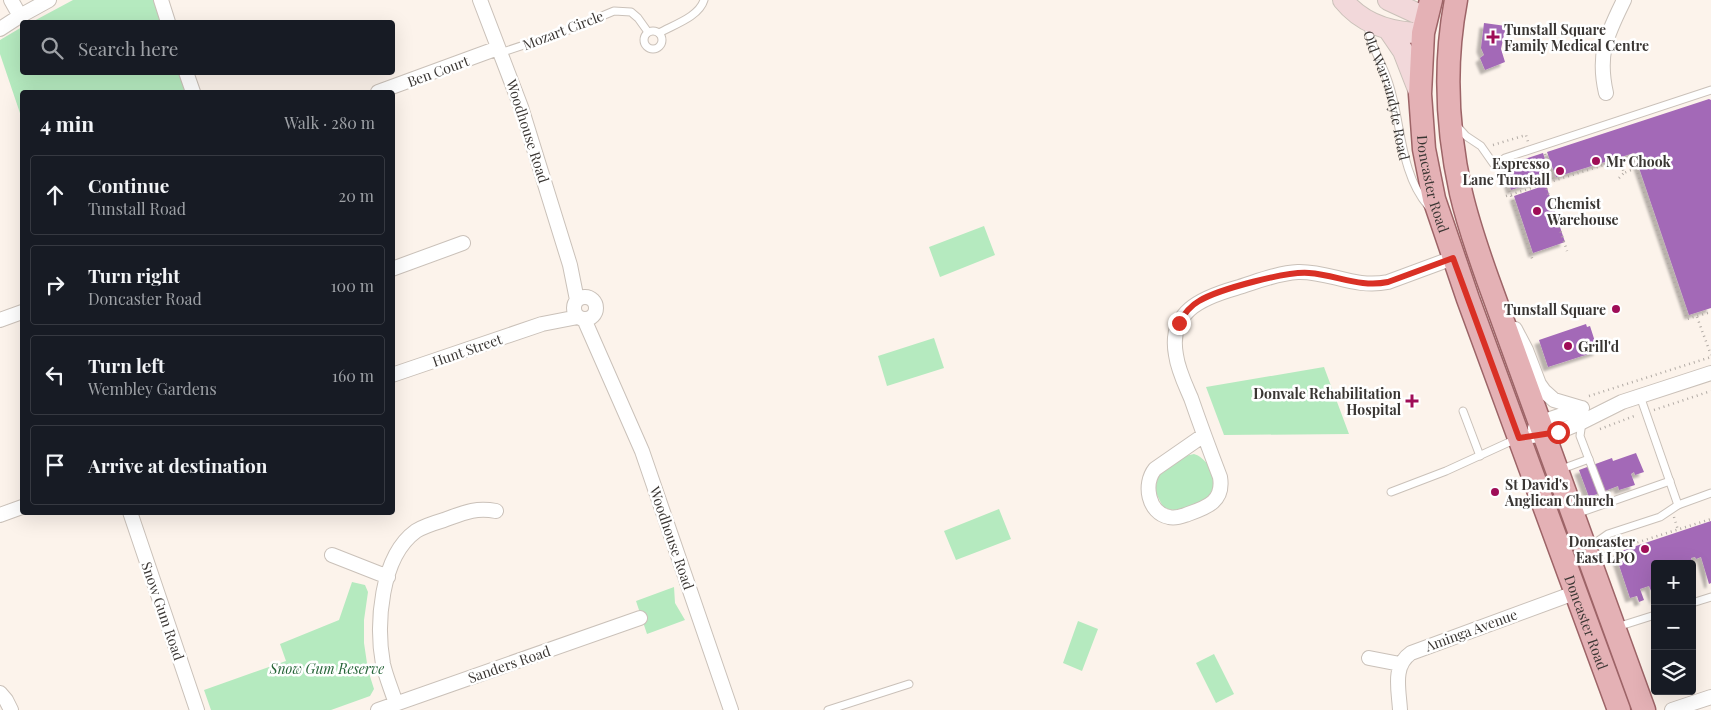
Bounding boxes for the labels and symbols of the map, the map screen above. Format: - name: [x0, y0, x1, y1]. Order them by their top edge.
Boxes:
- street label: Mozart Circle: [520, 6, 606, 54]
- place label: Tunstall Square Family Medical Centre: [1504, 20, 1649, 55]
- street label: Old Warrandyte Road: [1359, 28, 1415, 162]
- marker: Tunstall Square Family Medical Centre: [1486, 30, 1500, 44]
- street label: Ben Court: [405, 51, 472, 91]
- street label: Woodhouse Road: [502, 76, 554, 185]
- street label: Doncaster Road: [1414, 134, 1454, 235]
- place label: Mr Chook: [1606, 152, 1672, 171]
- place label: Espresso Lane Tunstall: [1462, 154, 1551, 189]
- marker: Mr Chook: [1590, 155, 1602, 167]
- marker: Espresso Lane Tunstall: [1554, 165, 1566, 177]
- place label: Chemist Warehouse: [1546, 194, 1619, 229]
- marker: Chemist Warehouse: [1531, 205, 1543, 217]
- place label: Tunstall Square: [1504, 300, 1606, 319]
- marker: Tunstall Square: [1610, 303, 1622, 315]
- route end: [1168, 312, 1191, 335]
- street label: Hunt Street: [430, 329, 505, 371]
- place label: Grill'd: [1578, 337, 1620, 356]
- marker: Grill'd: [1562, 340, 1574, 352]
- place label: Donvale Rehabilitation Hospital: [1253, 384, 1402, 419]
- marker: Donvale Rehabilitation Hospital: [1405, 394, 1419, 408]
- route start: [1547, 421, 1570, 444]
- place label: St David's Anglican Church: [1504, 475, 1615, 510]
- street label: Woodhouse Road: [645, 483, 699, 592]
- marker: St David's Anglican Church: [1489, 486, 1501, 498]
- place label: Doncaster East LPO: [1569, 532, 1635, 567]
- marker: Doncaster East LPO: [1639, 543, 1651, 555]
- street label: Snow Gum Road: [137, 559, 189, 663]
- street label: Doncaster Road: [1561, 572, 1613, 672]
- street label: Aminga Avenue: [1421, 605, 1520, 656]
- street label: Sanders Road: [465, 641, 553, 687]
- park label: Snow Gum Reserve: [269, 659, 384, 678]

